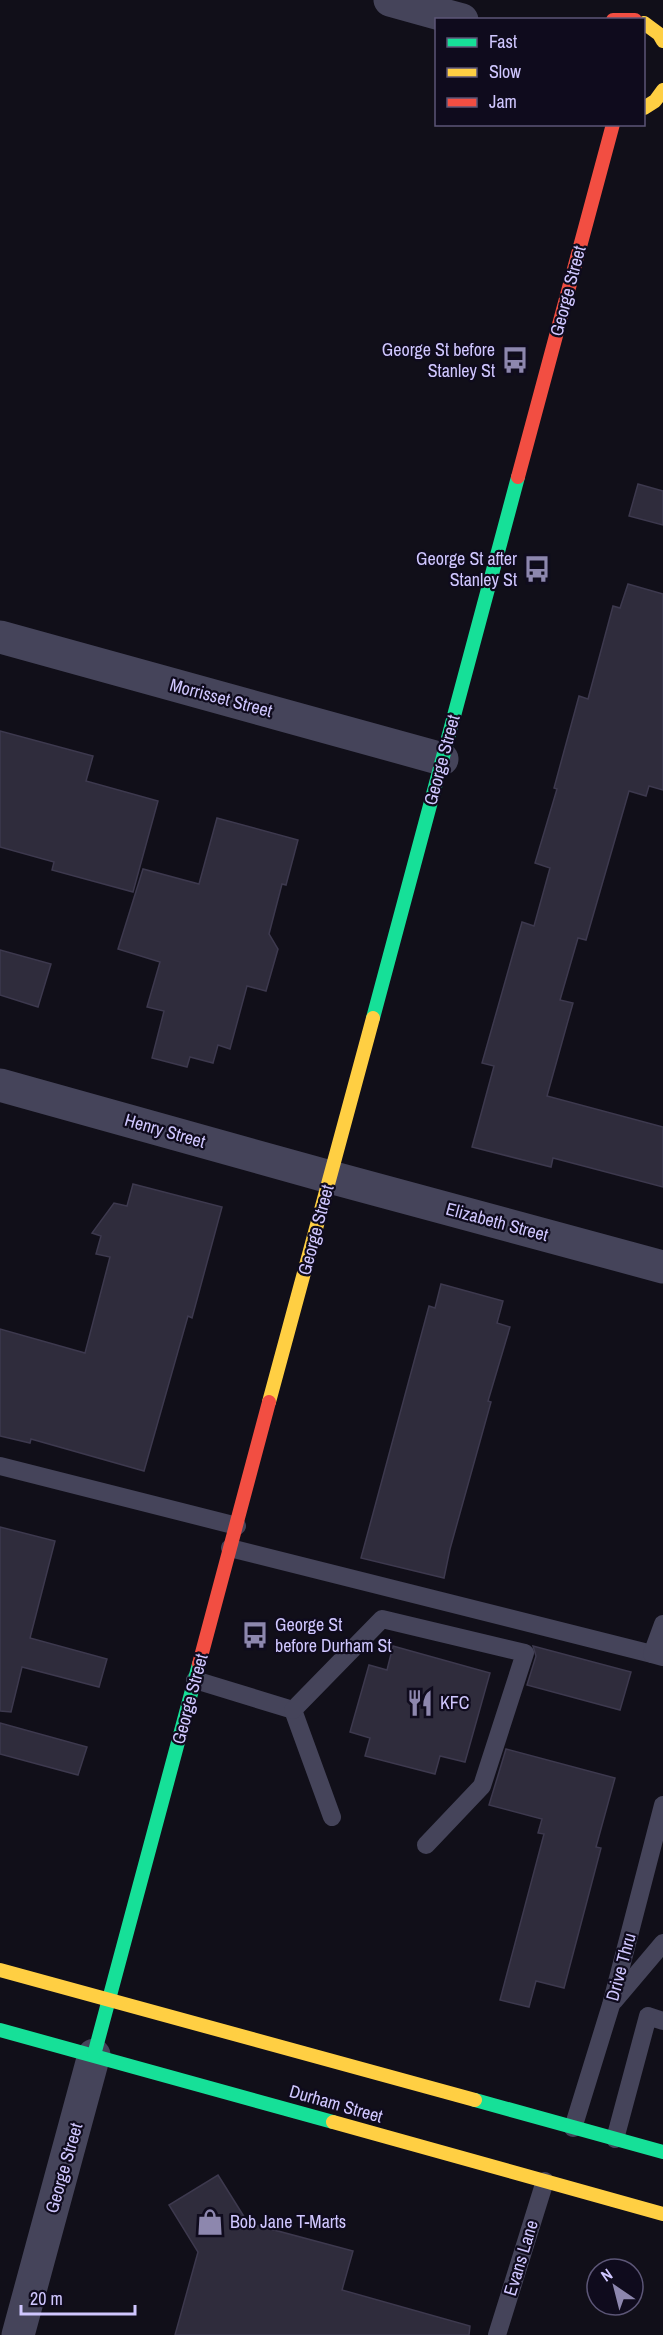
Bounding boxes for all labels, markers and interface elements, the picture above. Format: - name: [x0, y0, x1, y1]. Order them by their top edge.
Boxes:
- legend: [435, 18, 645, 126]
- text: Fast: [489, 29, 517, 54]
- text: Slow: [489, 59, 521, 84]
- text: Jam: [489, 89, 517, 114]
- street label: George Street: [543, 243, 592, 339]
- place label: George St before Stanley St: [382, 337, 495, 383]
- bus stop icon: George St before Stanley St: [500, 345, 530, 375]
- place label: George St after Stanley St: [416, 546, 517, 592]
- bus stop icon: George St after Stanley St: [522, 554, 552, 584]
- street label: Morrisset Street: [167, 672, 275, 723]
- street label: George Street: [417, 712, 466, 808]
- street label: Henry Street: [122, 1107, 208, 1154]
- street label: George Street: [291, 1182, 340, 1278]
- street label: Elizabeth Street: [443, 1196, 551, 1247]
- place label: George St before Durham St: [275, 1612, 392, 1658]
- bus stop icon: George St before Durham St: [240, 1620, 270, 1650]
- street label: George Street: [165, 1651, 214, 1747]
- restaurant icon: KFC: [405, 1688, 435, 1718]
- place label: KFC: [440, 1690, 470, 1715]
- street label: Drive Thru: [599, 1930, 642, 2004]
- street label: Durham Street: [287, 2078, 386, 2129]
- street label: George Street: [39, 2120, 88, 2216]
- shop icon: Bob Jane T-Marts: [195, 2207, 225, 2237]
- place label: Bob Jane T-Marts: [230, 2209, 346, 2234]
- street label: Evans Lane: [497, 2217, 544, 2299]
- north arrow: [585, 2257, 645, 2317]
- text: N: [596, 2263, 617, 2286]
- scale bar: [21, 2278, 135, 2316]
- text: 20 m: [30, 2286, 63, 2311]

